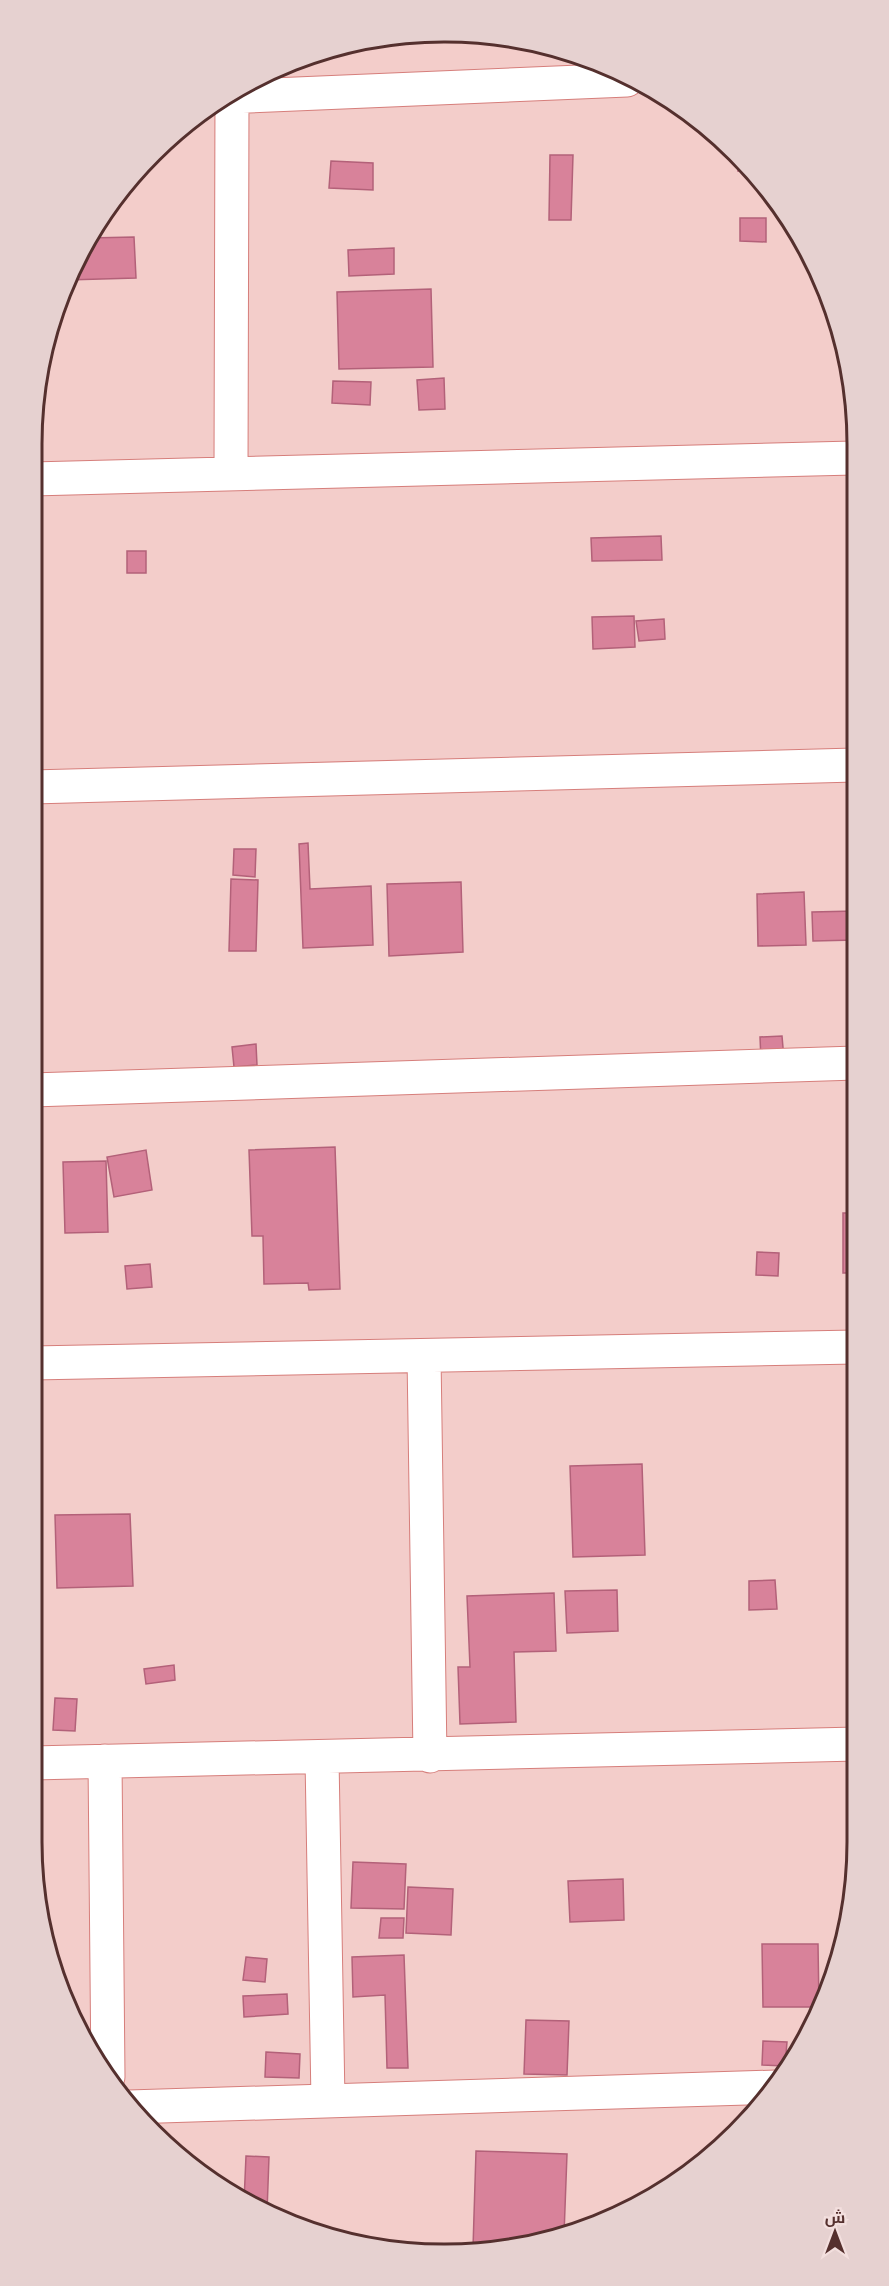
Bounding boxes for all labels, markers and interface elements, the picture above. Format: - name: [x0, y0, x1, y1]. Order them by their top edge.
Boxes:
- north arrow: [805, 2202, 865, 2262]
- text: ش: [825, 2209, 845, 2227]

